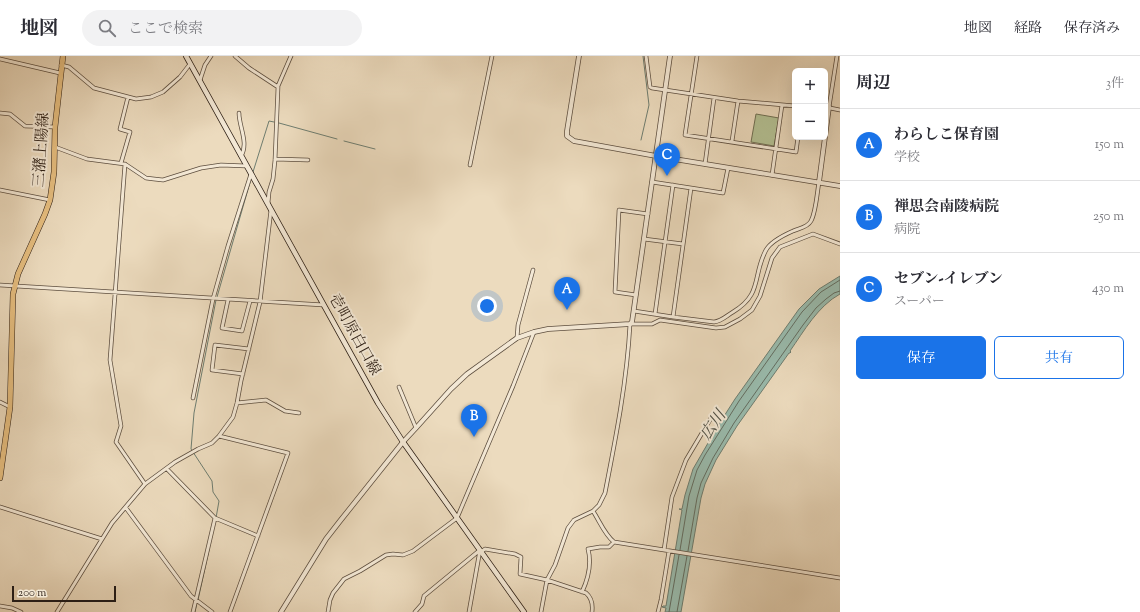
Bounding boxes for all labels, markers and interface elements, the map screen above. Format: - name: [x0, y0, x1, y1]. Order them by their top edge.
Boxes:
- search box: [82, 10, 362, 46]
- text: 地図: [20, 16, 58, 43]
- icon: search: [96, 17, 118, 39]
- text: ここで検索: [128, 19, 203, 40]
- text: 地図: [964, 19, 992, 39]
- text: 経路: [1014, 19, 1042, 39]
- text: 保存済み: [1064, 19, 1120, 39]
- map controls: [792, 68, 828, 140]
- button: +: [792, 68, 828, 104]
- text: 周辺: [856, 72, 890, 96]
- text: 3件: [1106, 75, 1124, 93]
- button: −: [792, 104, 828, 140]
- street label: 三潴上陽線: [29, 112, 55, 188]
- text: わらしこ保育園: [894, 125, 999, 146]
- text: A: [864, 136, 874, 154]
- text: 150 m: [1095, 136, 1124, 154]
- pin: C: [654, 143, 680, 176]
- text: 学校: [894, 149, 920, 167]
- text: 禅思会南陵病院: [894, 197, 999, 218]
- text: B: [865, 208, 873, 226]
- text: 250 m: [1093, 208, 1124, 226]
- text: 病院: [894, 221, 920, 239]
- text: セブン-イレブン: [894, 269, 1003, 290]
- pin: A: [554, 277, 580, 310]
- text: C: [864, 280, 874, 298]
- text: 430 m: [1092, 280, 1124, 298]
- street label: 壱町原白口線: [323, 291, 385, 379]
- text: スーパー: [894, 293, 945, 311]
- your location: [477, 296, 497, 316]
- button: 保存: [856, 336, 986, 379]
- button: 共有: [994, 336, 1124, 379]
- pin: B: [461, 404, 487, 437]
- water label: 広川: [696, 405, 734, 446]
- scale bar: [12, 584, 116, 603]
- text: 200 m: [18, 585, 46, 601]

